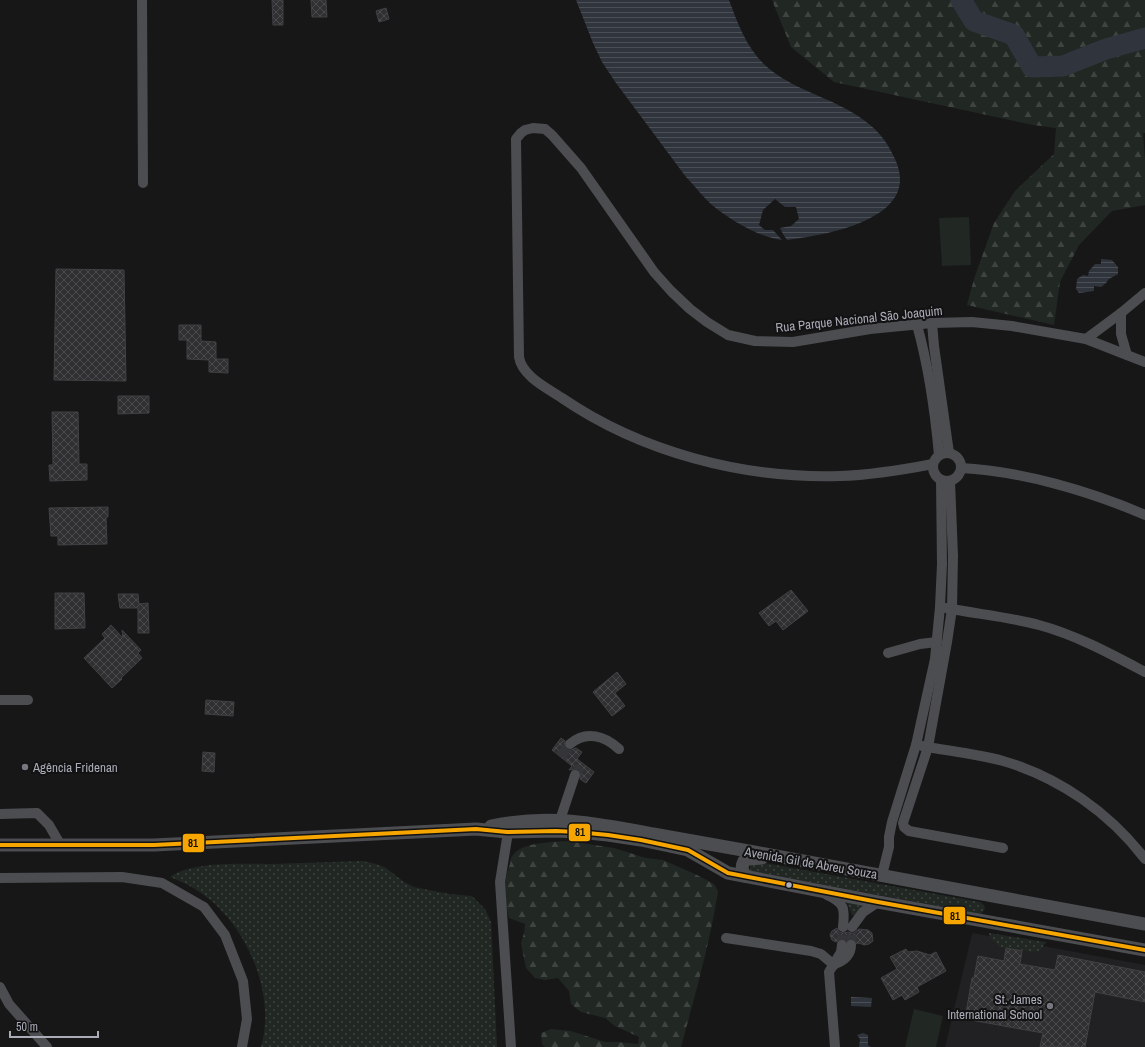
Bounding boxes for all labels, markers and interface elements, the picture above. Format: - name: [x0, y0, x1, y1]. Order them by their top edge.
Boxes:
- street label: Rua Parque Nacional São Joaquim: [775, 302, 943, 336]
- place label: Agência Fridenan: [32, 759, 118, 776]
- marker: Agência Fridenan: [20, 762, 30, 772]
- line badge: 81: [568, 823, 591, 842]
- text: 81: [575, 825, 585, 839]
- line badge: 81: [182, 833, 205, 853]
- text: 81: [188, 836, 198, 850]
- street label: Avenida Gil de Abreu Souza: [742, 843, 879, 883]
- unlabelled marker: [784, 880, 794, 890]
- line badge: 81: [943, 906, 966, 925]
- text: 81: [950, 909, 960, 923]
- place label: St. James International School: [947, 991, 1042, 1023]
- marker: St. James International School: [1045, 1001, 1055, 1011]
- scale bar: [10, 1013, 98, 1039]
- text: 50 m: [16, 1019, 38, 1035]

